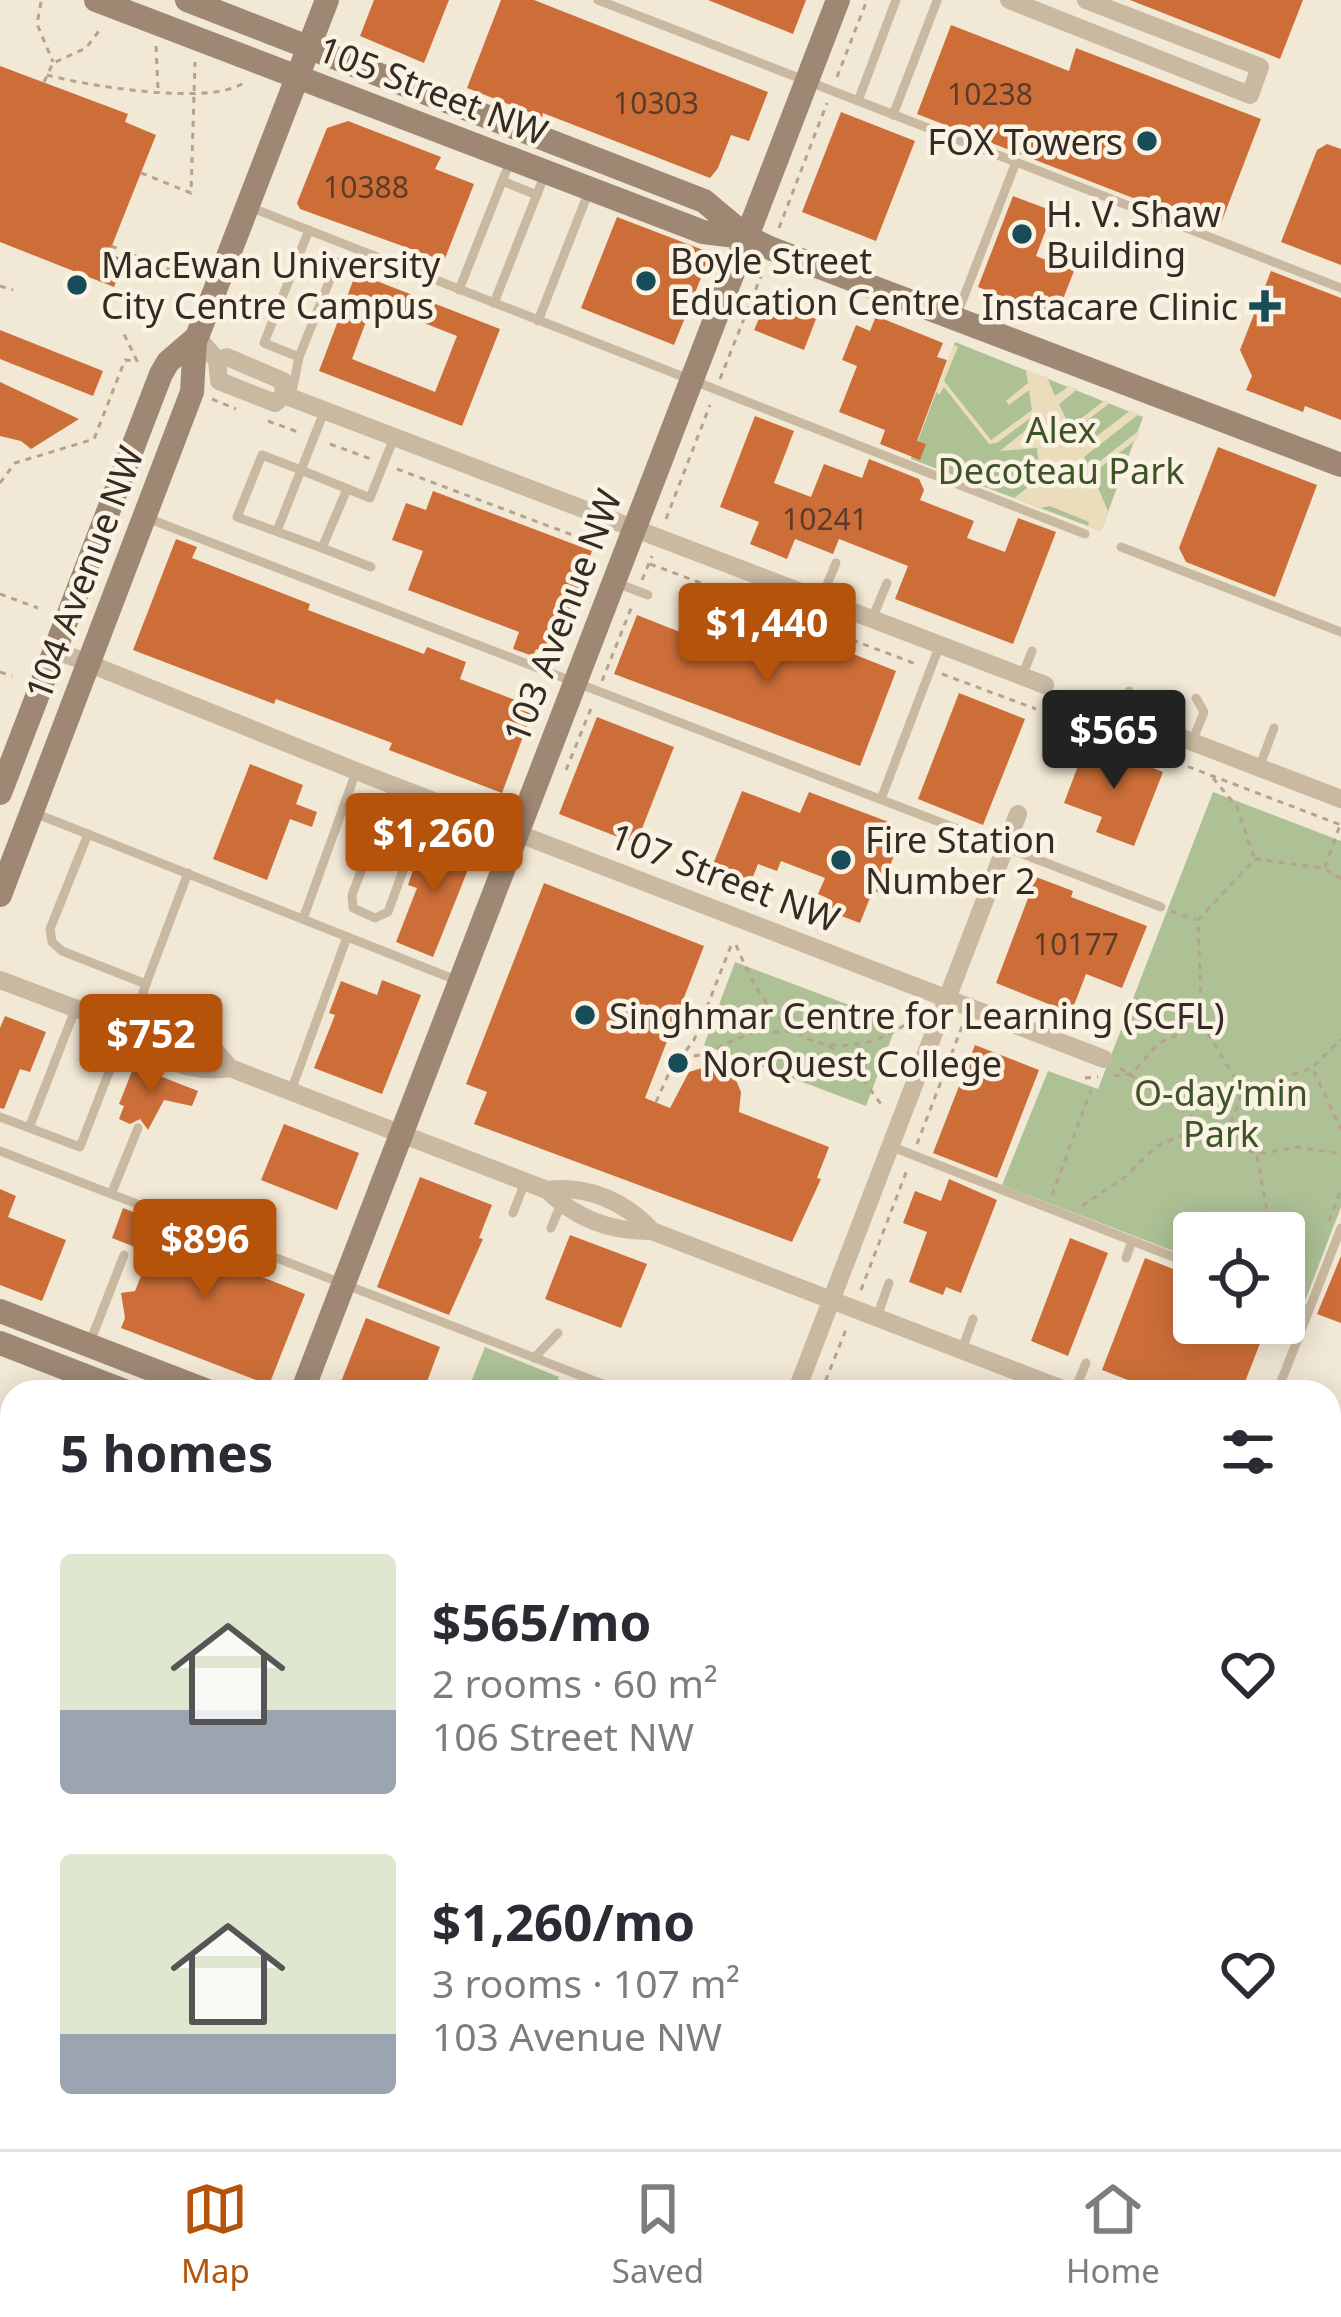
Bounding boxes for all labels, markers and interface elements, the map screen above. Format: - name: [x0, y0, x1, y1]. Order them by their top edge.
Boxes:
- street label: 105 Street NW: [311, 24, 555, 156]
- house number: 10238: [947, 73, 1033, 114]
- house number: 10303: [613, 82, 699, 123]
- place label: FOX Towers: [927, 117, 1123, 166]
- marker: FOX Towers: [1134, 128, 1160, 154]
- house number: 10388: [323, 166, 409, 207]
- place label: H. V. Shaw Building: [1046, 189, 1221, 279]
- marker: H. V. Shaw Building: [1009, 221, 1035, 247]
- place label: Boyle Street Education Centre: [670, 236, 960, 326]
- place label: MacEwan University City Centre Campus: [101, 240, 441, 330]
- marker: Boyle Street Education Centre: [633, 268, 659, 294]
- marker: MacEwan University City Centre Campus: [64, 272, 90, 298]
- place label: Instacare Clinic: [982, 282, 1238, 331]
- marker: Instacare Clinic: [1249, 290, 1281, 322]
- park label: Alex Decoteau Park: [938, 405, 1184, 495]
- street label: 104 Avenue NW: [13, 439, 155, 707]
- street label: 103 Avenue NW: [491, 482, 633, 750]
- house number: 10241: [782, 498, 868, 539]
- pin: $1,440: [669, 583, 865, 685]
- text: $1,440: [706, 595, 828, 648]
- pin: $565: [1043, 690, 1185, 792]
- text: $565: [1069, 702, 1159, 755]
- pin: $1,260: [336, 793, 532, 895]
- text: $1,260: [373, 805, 495, 858]
- street label: 107 Street NW: [603, 811, 847, 943]
- place label: Fire Station Number 2: [865, 815, 1056, 905]
- marker: Fire Station Number 2: [828, 847, 854, 873]
- house number: 10177: [1033, 923, 1119, 964]
- place label: Singhmar Centre for Learning (SCFL): [609, 991, 1224, 1040]
- pin: $752: [80, 994, 222, 1096]
- marker: Singhmar Centre for Learning (SCFL): [572, 1002, 598, 1028]
- text: $752: [106, 1006, 196, 1059]
- place label: NorQuest College: [702, 1039, 1002, 1088]
- marker: NorQuest College: [665, 1050, 691, 1076]
- park label: O-day'min Park: [1134, 1068, 1308, 1158]
- pin: $896: [134, 1199, 276, 1301]
- text: $896: [160, 1211, 250, 1264]
- map controls: [1173, 1212, 1305, 1344]
- button: locate: [1173, 1212, 1305, 1344]
- text: 5 homes: [60, 1417, 273, 1487]
- icon: filters: [1215, 1419, 1281, 1485]
- text: $565/mo: [432, 1586, 651, 1656]
- icon: home: [156, 1602, 300, 1746]
- icon: heart: [1215, 1641, 1281, 1707]
- text: 2 rooms · 60 m²: [432, 1656, 718, 1709]
- text: 106 Street NW: [432, 1709, 694, 1762]
- text: $1,260/mo: [432, 1886, 695, 1956]
- icon: home: [156, 1902, 300, 2046]
- icon: heart: [1215, 1941, 1281, 2007]
- text: 3 rooms · 107 m²: [432, 1956, 740, 2009]
- text: 103 Avenue NW: [432, 2009, 722, 2062]
- tab: Map: [181, 2176, 250, 2293]
- tab: Saved: [612, 2176, 704, 2293]
- tab: Home: [1066, 2176, 1160, 2293]

